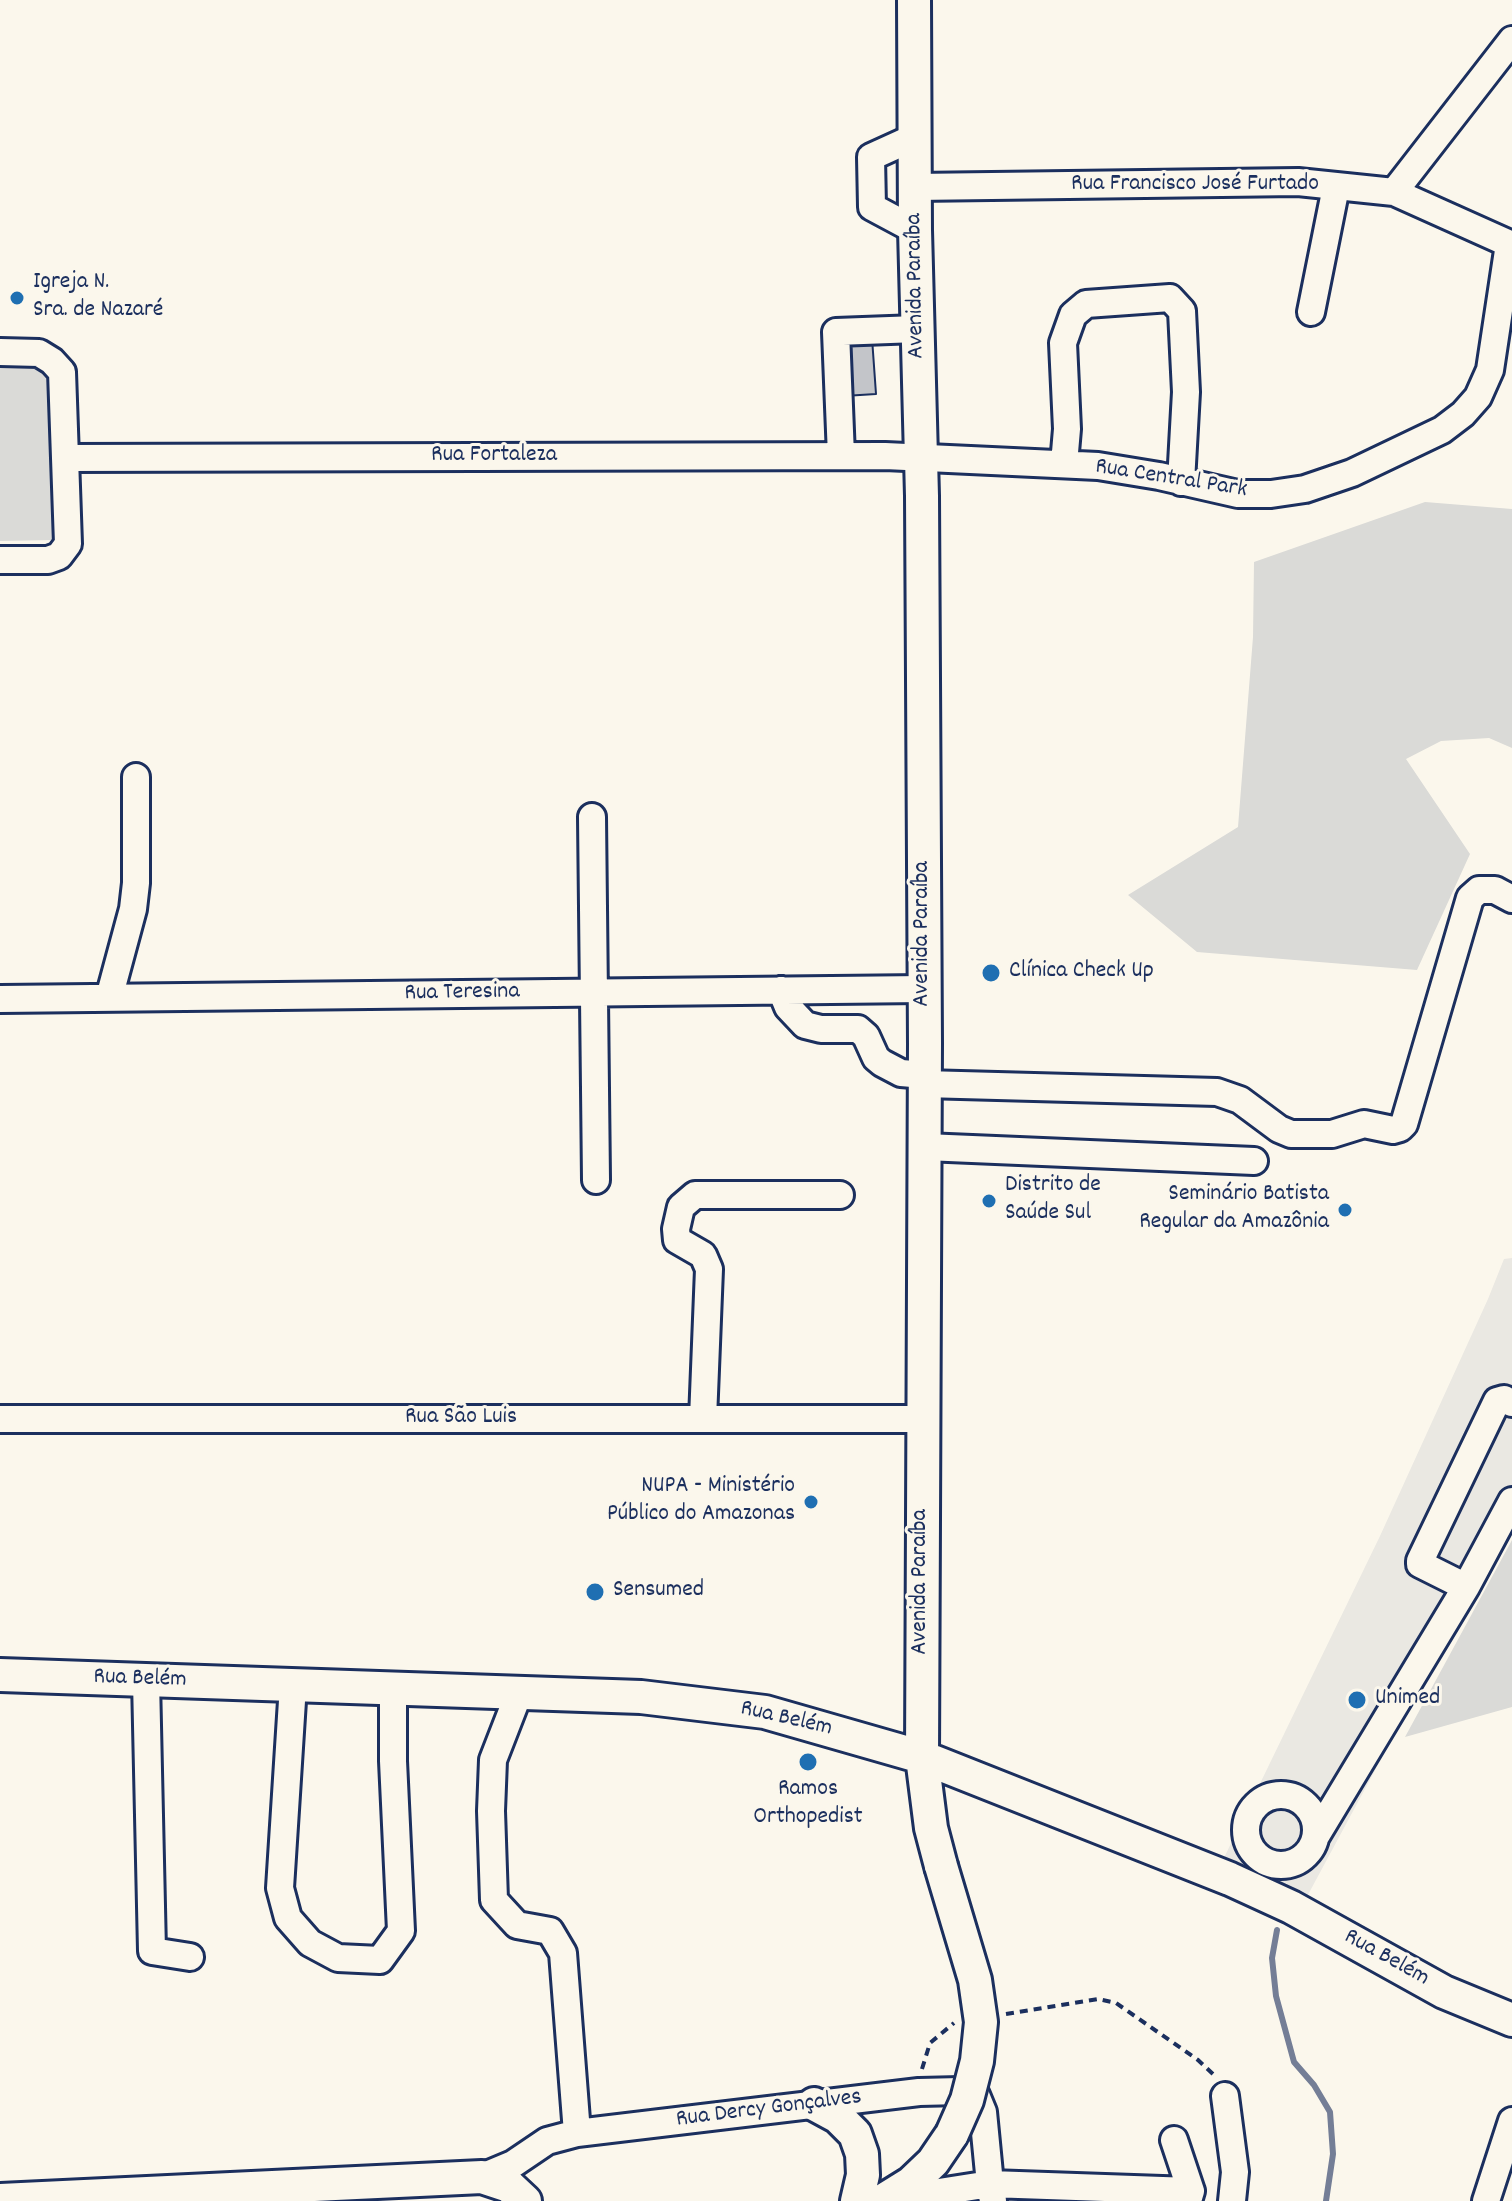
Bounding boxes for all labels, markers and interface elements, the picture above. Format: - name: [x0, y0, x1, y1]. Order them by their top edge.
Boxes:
- street label: Rua Francisco José Furtado: [1071, 172, 1319, 200]
- street label: Avenida Paraíba: [901, 213, 933, 359]
- place label: Igreja N. Sra. de Nazaré: [33, 270, 163, 326]
- marker: Igreja N. Sra. de Nazaré: [8, 289, 26, 307]
- street label: Rua Fortaleza: [431, 443, 557, 471]
- street label: Rua Central Park: [1093, 454, 1249, 506]
- street label: Avenida Paraíba: [910, 861, 938, 1007]
- place label: Clínica Check Up: [1009, 959, 1154, 987]
- marker: Clínica Check Up: [980, 962, 1002, 984]
- street label: Rua Teresina: [404, 979, 520, 1009]
- place label: Distrito de Saúde Sul: [1005, 1173, 1101, 1229]
- place label: Seminário Batista Regular da Amazônia: [1139, 1182, 1329, 1238]
- marker: Distrito de Saúde Sul: [980, 1192, 998, 1210]
- marker: Seminário Batista Regular da Amazônia: [1336, 1201, 1354, 1219]
- street label: Rua São Luis: [405, 1405, 517, 1433]
- place label: NUPA - Ministério Público do Amazonas: [607, 1474, 795, 1530]
- marker: NUPA - Ministério Público do Amazonas: [802, 1493, 820, 1511]
- street label: Avenida Paraíba: [908, 1509, 936, 1655]
- place label: Sensumed: [613, 1578, 704, 1606]
- marker: Sensumed: [584, 1581, 606, 1603]
- street label: Rua Belém: [93, 1664, 187, 1696]
- place label: Unimed: [1375, 1686, 1440, 1714]
- marker: Unimed: [1346, 1689, 1368, 1711]
- street label: Rua Belém: [737, 1695, 835, 1745]
- marker: Ramos Orthopedist: [797, 1751, 819, 1773]
- place label: Ramos Orthopedist: [753, 1777, 863, 1833]
- street label: Rua Belém: [1338, 1924, 1434, 1994]
- street label: Rua Dercy Gonçalves: [675, 2084, 863, 2136]

